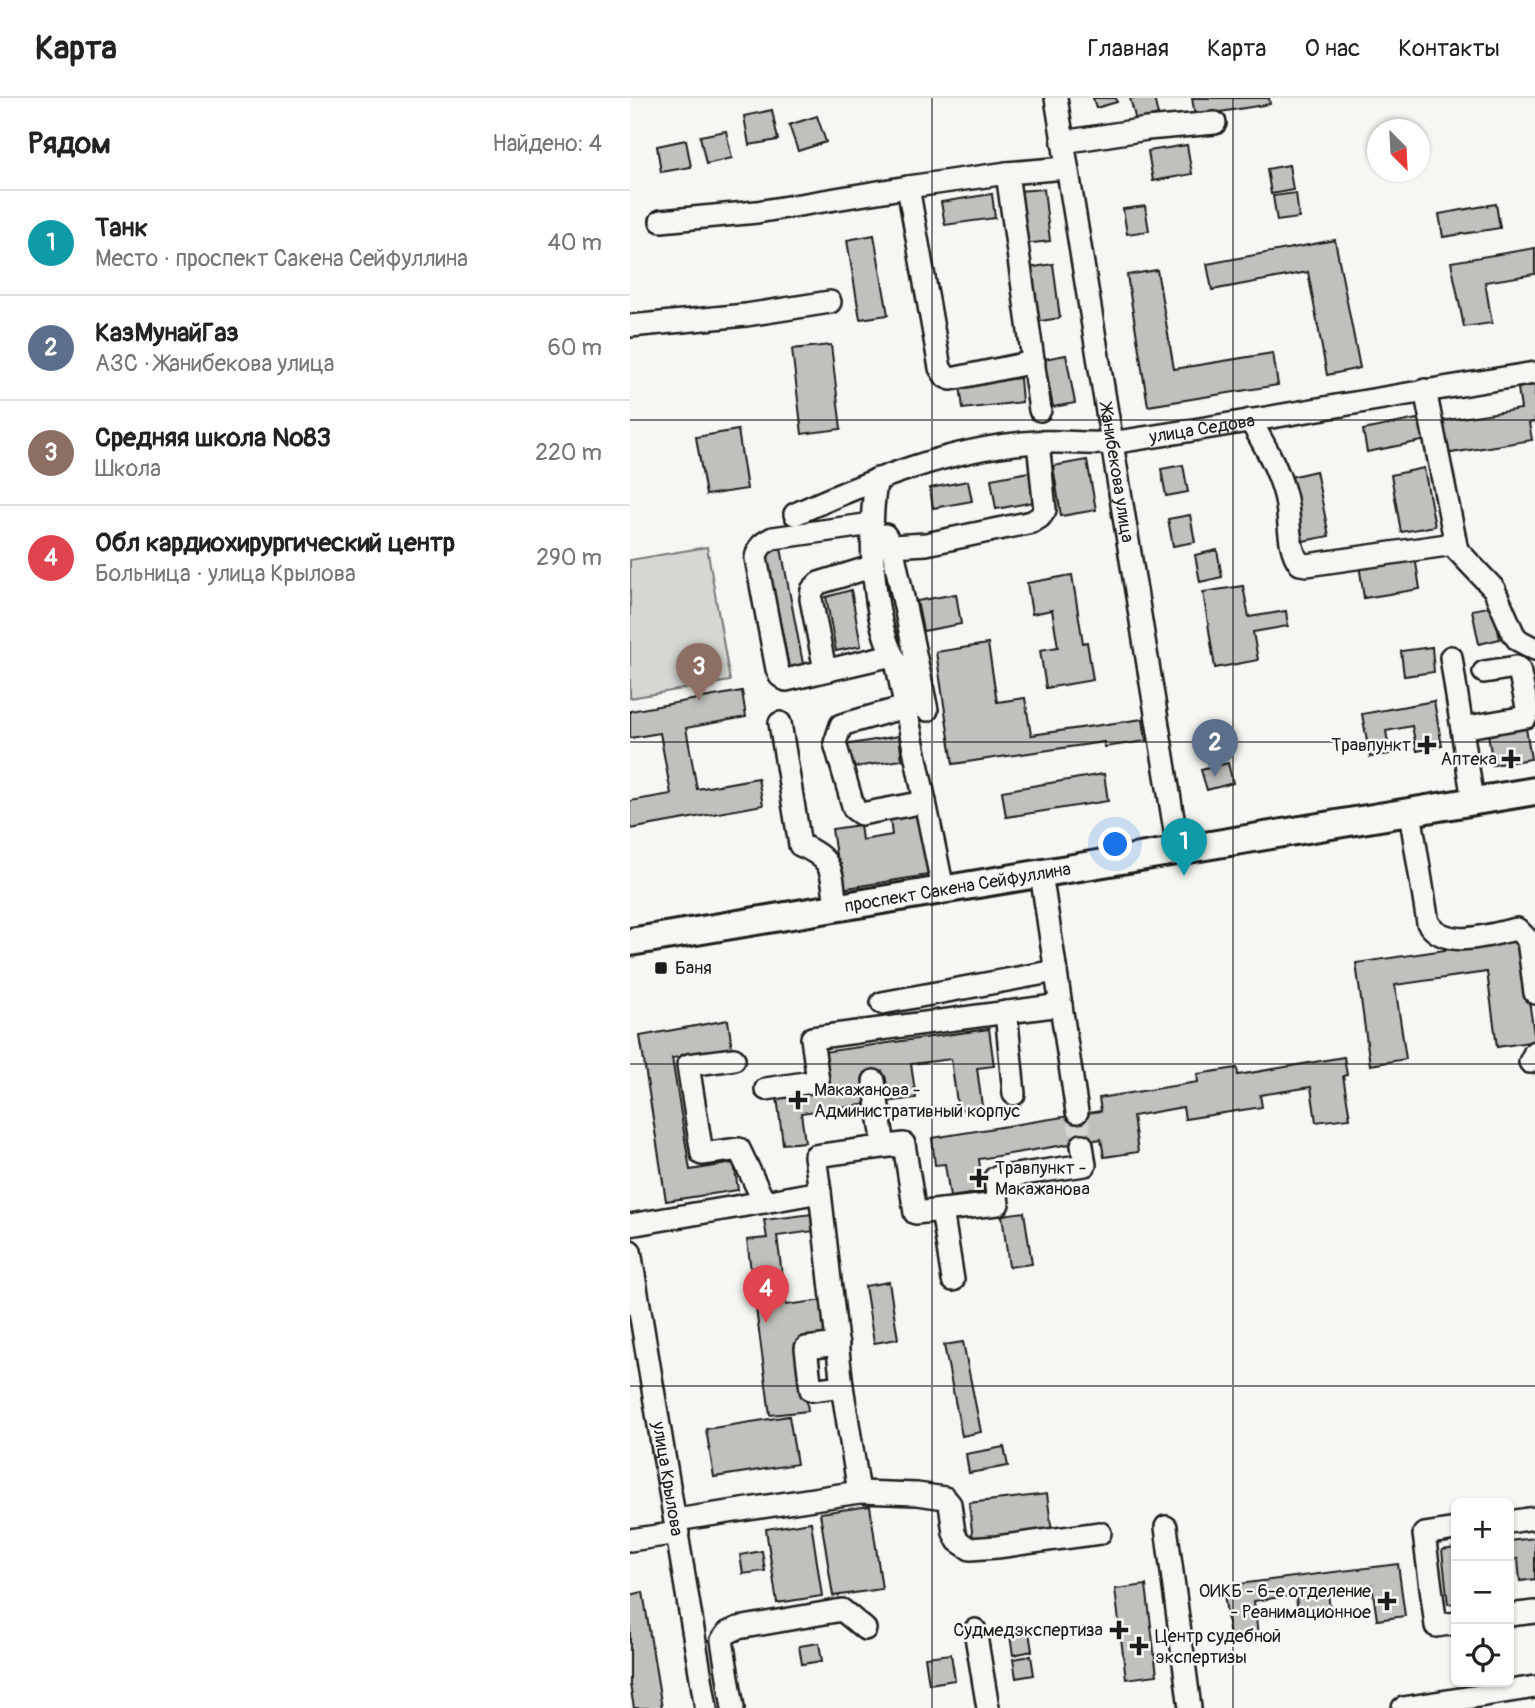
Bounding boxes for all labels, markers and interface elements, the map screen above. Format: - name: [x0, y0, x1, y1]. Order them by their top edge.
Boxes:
- text: Карта: [35, 28, 117, 69]
- text: Главная: [1088, 34, 1169, 63]
- text: Карта: [1207, 34, 1267, 63]
- text: О нас: [1305, 34, 1360, 63]
- text: Контакты: [1398, 34, 1500, 63]
- north arrow: [1367, 119, 1430, 182]
- text: Рядом: [28, 125, 111, 162]
- text: Найдено: 4: [492, 129, 602, 158]
- text: Танк: [95, 212, 148, 244]
- text: 1: [47, 228, 56, 257]
- text: 40 m: [548, 228, 602, 257]
- text: Место · проспект Сакена Сейфуллина: [95, 244, 468, 273]
- text: КазМунайГаз: [95, 317, 239, 349]
- text: 2: [45, 333, 57, 362]
- text: 60 m: [547, 333, 602, 362]
- text: АЗС · Жанибекова улица: [95, 349, 335, 378]
- street label: Жанибекова улица: [1094, 399, 1140, 544]
- street label: улица Седова: [1147, 409, 1256, 449]
- text: Средняя школа №83: [95, 422, 331, 454]
- text: 3: [45, 438, 57, 467]
- text: 220 m: [535, 438, 602, 467]
- text: Школа: [95, 454, 161, 483]
- text: Обл кардиохирургический центр: [95, 527, 455, 559]
- text: 4: [44, 543, 58, 572]
- text: 290 m: [536, 543, 602, 572]
- text: Больница · улица Крылова: [95, 559, 356, 588]
- pin: 3: [676, 643, 722, 701]
- pin: 2: [1192, 719, 1238, 777]
- place label: Травпункт: [1331, 734, 1411, 757]
- marker: Травпункт: [1417, 735, 1437, 755]
- place label: Аптека: [1441, 748, 1497, 771]
- marker: Аптека: [1503, 751, 1519, 767]
- pin: 1: [1161, 818, 1207, 876]
- your location: [1098, 827, 1132, 861]
- street label: проспект Сакена Сейфуллина: [843, 857, 1072, 918]
- place label: Баня: [675, 957, 712, 980]
- marker: Баня: [653, 960, 669, 976]
- place label: Макажанова - Административный корпус: [814, 1079, 1020, 1123]
- marker: Макажанова - Административный корпус: [788, 1090, 808, 1110]
- place label: Травпункт - Макажанова: [995, 1157, 1090, 1201]
- marker: Травпункт - Макажанова: [969, 1168, 989, 1188]
- pin: 4: [743, 1265, 789, 1323]
- street label: улица Крылова: [647, 1419, 689, 1538]
- map controls: [1451, 1498, 1514, 1687]
- button: +: [1451, 1498, 1514, 1561]
- button: −: [1451, 1561, 1514, 1624]
- place label: ОИКБ - 6-е отделение - Реанимационное: [1199, 1580, 1371, 1624]
- marker: ОИКБ - 6-е отделение - Реанимационное: [1377, 1591, 1397, 1611]
- place label: Судмедэкспертиза: [953, 1619, 1103, 1642]
- marker: Судмедэкспертиза: [1109, 1620, 1129, 1640]
- button: locate: [1451, 1624, 1514, 1687]
- place label: Центр судебной экспертизы: [1155, 1625, 1281, 1669]
- marker: Центр судебной экспертизы: [1129, 1636, 1149, 1656]

